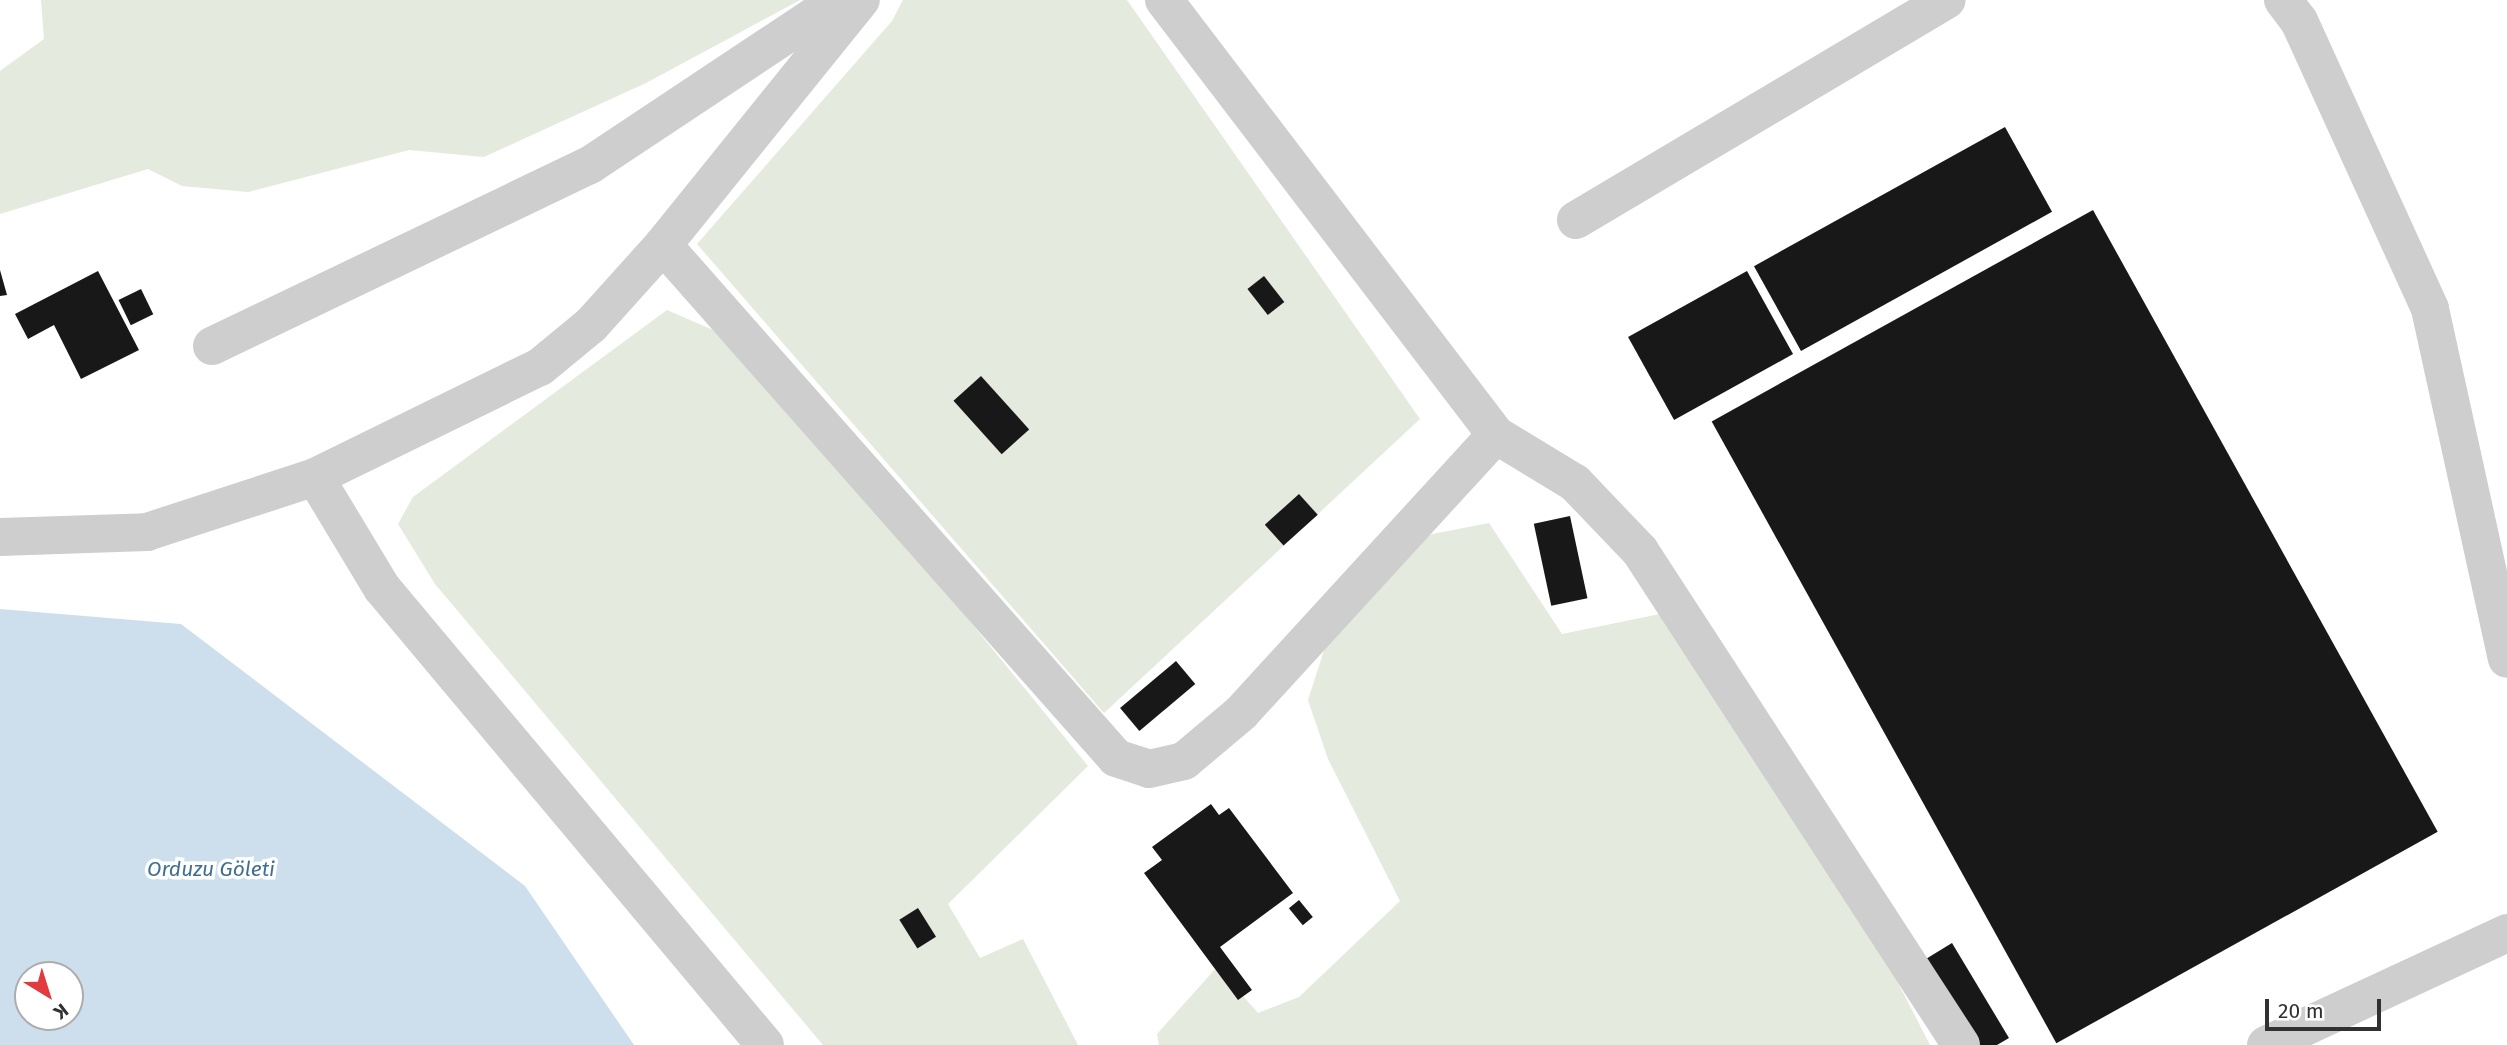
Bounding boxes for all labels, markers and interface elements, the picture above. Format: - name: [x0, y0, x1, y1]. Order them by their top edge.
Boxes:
- water label: Orduzu Göleti: [147, 856, 275, 882]
- north arrow: [14, 961, 84, 1031]
- scale bar: [2269, 986, 2384, 1030]
- text: 20 m: [2278, 998, 2324, 1024]
- text: K: [49, 999, 73, 1024]

